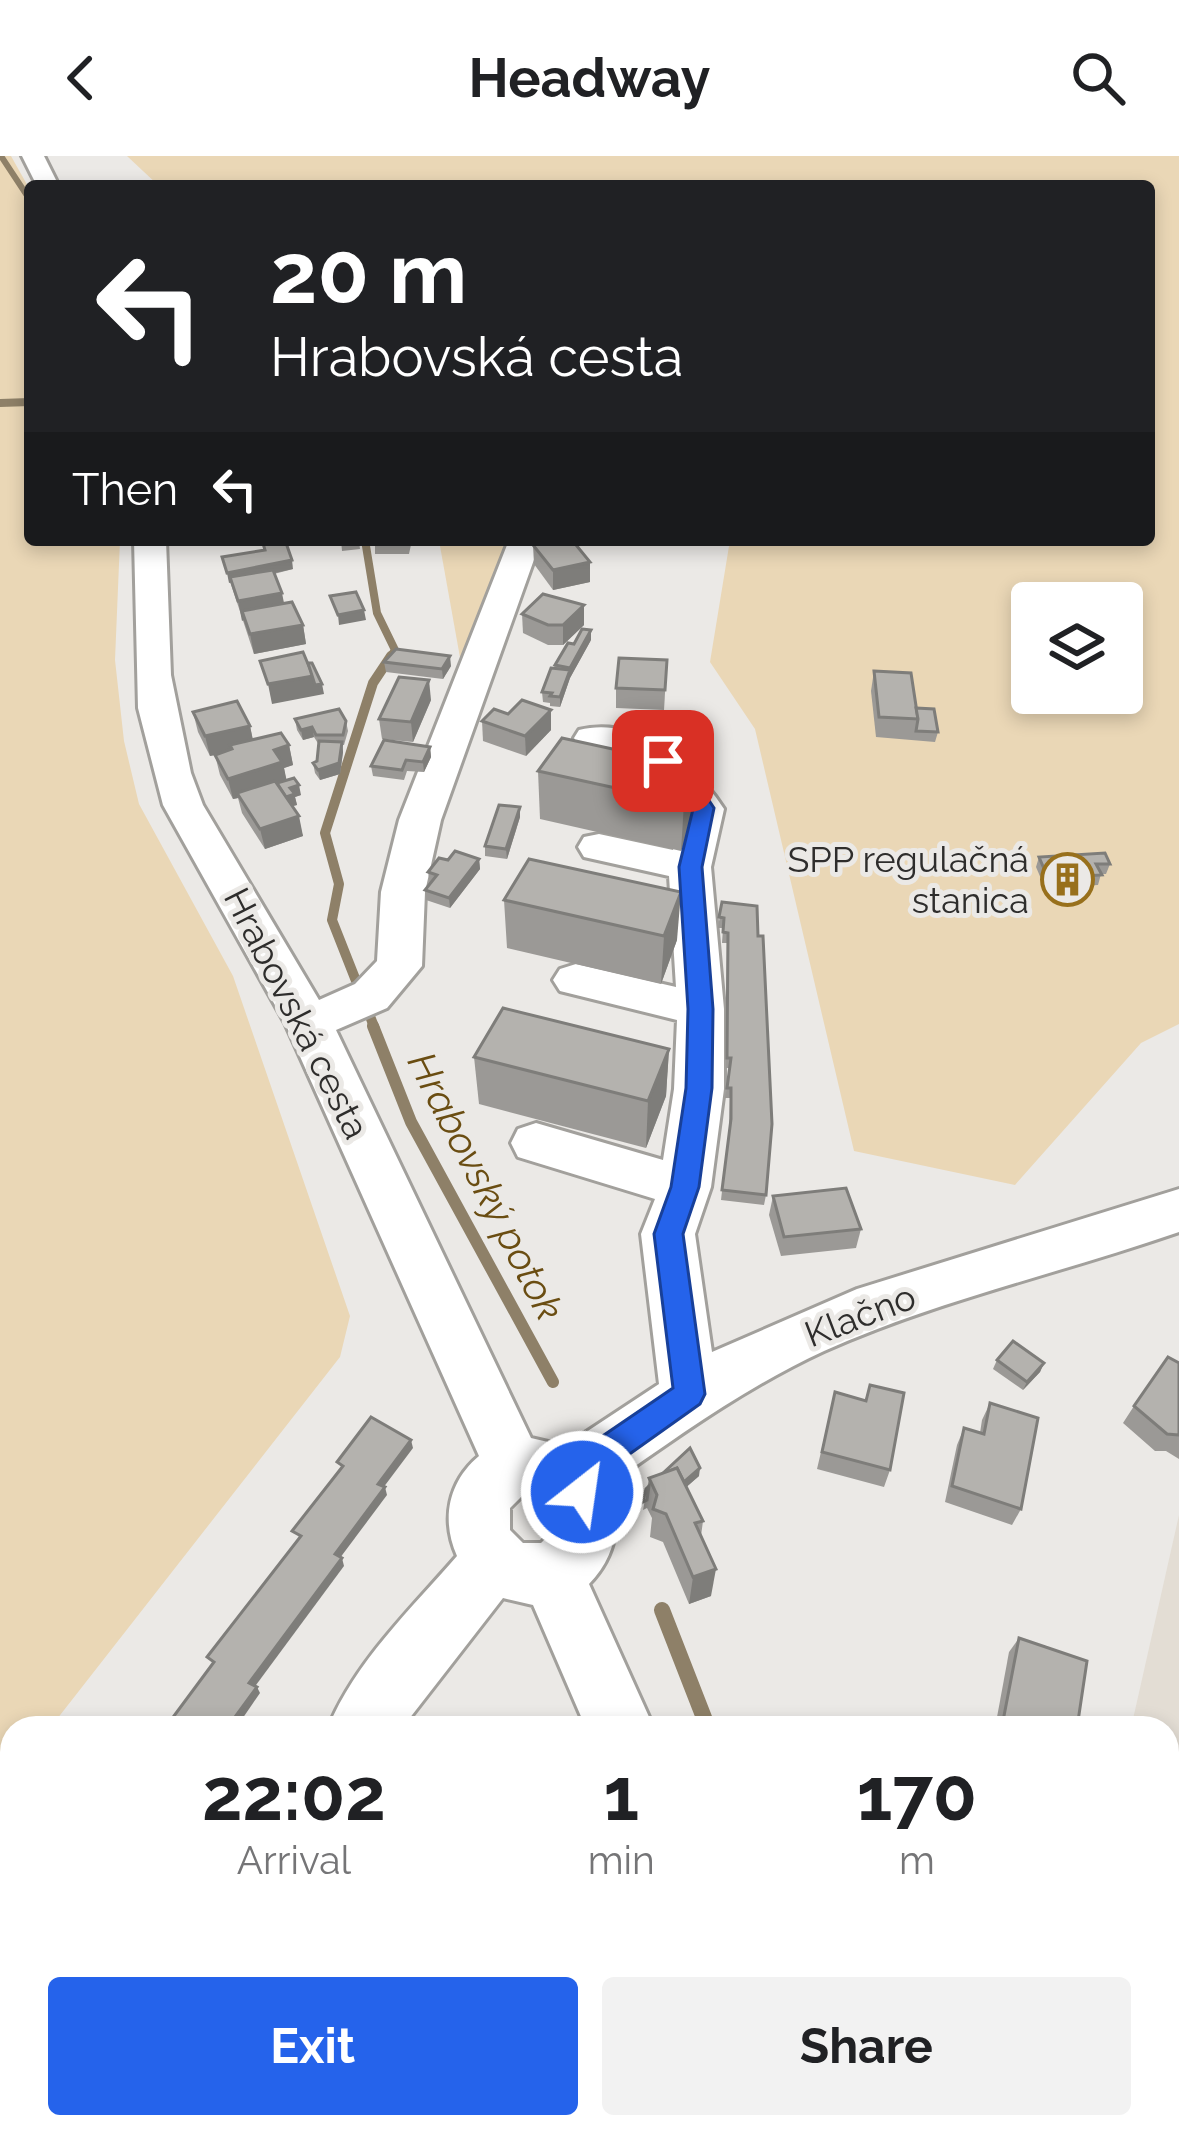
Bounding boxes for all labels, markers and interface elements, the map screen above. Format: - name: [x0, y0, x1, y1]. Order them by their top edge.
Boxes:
- icon: back: [48, 45, 114, 111]
- icon: search: [1065, 45, 1131, 111]
- text: Headway: [469, 46, 710, 110]
- text: 20 m: [270, 224, 467, 323]
- icon: left: [72, 228, 228, 384]
- text: Hrabovská cesta: [270, 325, 683, 389]
- icon: left: [202, 456, 268, 522]
- text: Then: [72, 463, 178, 516]
- map controls: [1011, 582, 1143, 714]
- button: layers: [1011, 582, 1143, 714]
- pin: [612, 710, 714, 812]
- icon: arrive: [630, 728, 696, 794]
- place label: SPP regulačná stanica: [788, 838, 1029, 921]
- building icon: SPP regulačná stanica: [1040, 852, 1096, 908]
- street label: Hrabovská cesta: [216, 881, 378, 1145]
- water label: Hrabovský potok: [399, 1044, 573, 1328]
- street label: Klačno: [799, 1275, 921, 1355]
- position arrow: [519, 1429, 645, 1555]
- text: 22:02: [202, 1752, 386, 1837]
- text: 1: [604, 1752, 639, 1837]
- text: 170: [857, 1752, 977, 1837]
- text: Arrival: [237, 1837, 351, 1883]
- text: min: [588, 1837, 655, 1883]
- text: m: [899, 1837, 935, 1883]
- button: Exit: [48, 1977, 578, 2115]
- button: Share: [602, 1977, 1131, 2115]

